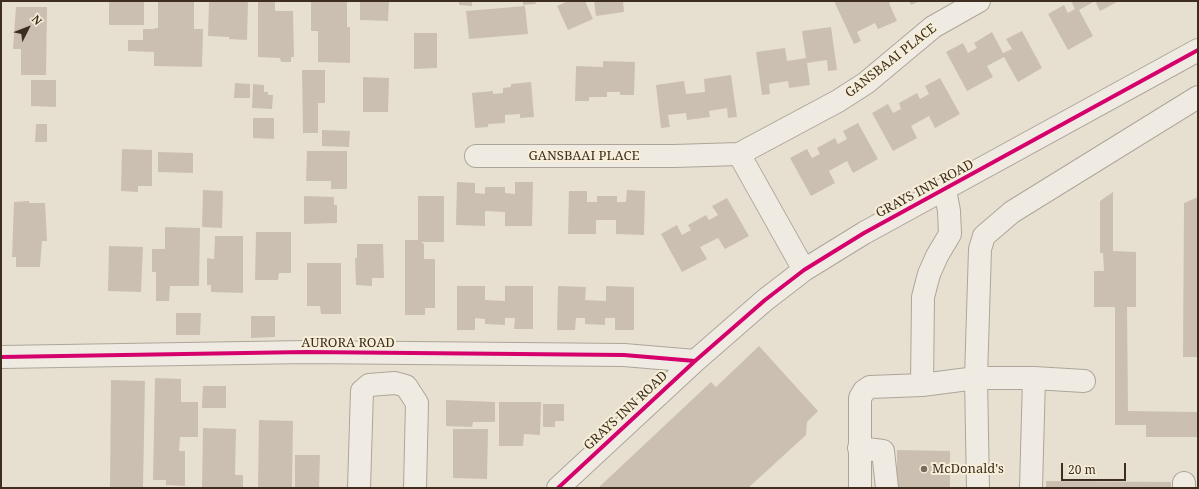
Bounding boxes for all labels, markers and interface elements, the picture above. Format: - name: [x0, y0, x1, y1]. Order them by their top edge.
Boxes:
- north arrow: [8, 8, 48, 48]
- text: N: [29, 11, 46, 28]
- street label: GANSBAAI PLACE: [842, 21, 940, 101]
- street label: GANSBAAI PLACE: [528, 148, 640, 164]
- street label: GRAYS INN ROAD: [873, 157, 977, 221]
- street label: AURORA ROAD: [301, 335, 395, 351]
- street label: GRAYS INN ROAD: [581, 368, 671, 454]
- scale bar: [1063, 455, 1128, 481]
- place label: McDonald's: [932, 461, 1004, 477]
- text: 20 m: [1068, 461, 1096, 478]
- marker: McDonald's: [919, 464, 929, 474]

